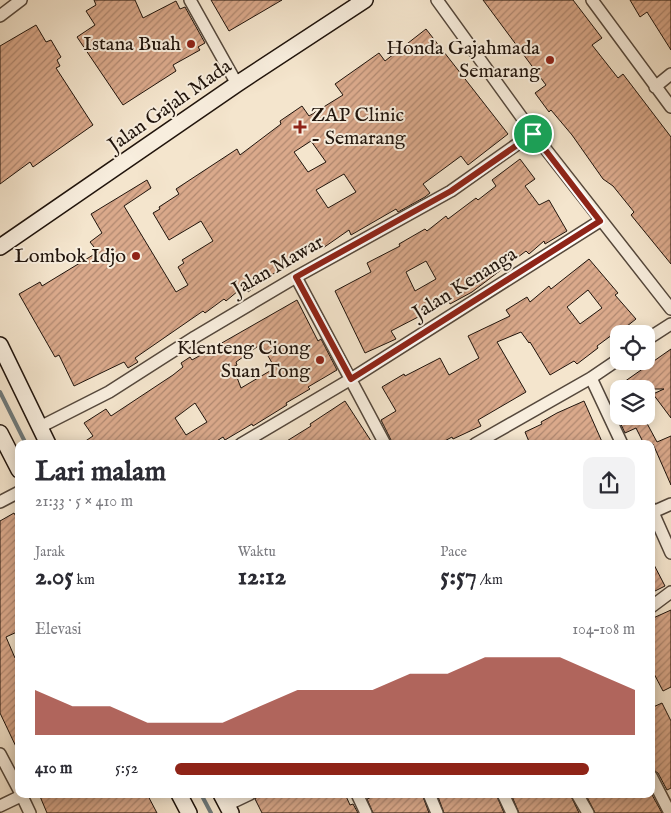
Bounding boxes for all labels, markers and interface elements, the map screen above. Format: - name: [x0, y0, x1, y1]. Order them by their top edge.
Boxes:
- place label: Istana Buah: [83, 32, 181, 57]
- place label: Honda Gajahmada Semarang: [386, 36, 541, 84]
- marker: Istana Buah: [185, 38, 197, 50]
- street label: Jalan Gajah Mada: [102, 54, 237, 159]
- marker: Honda Gajahmada Semarang: [544, 54, 556, 66]
- place label: ZAP Clinic - Semarang: [311, 103, 407, 151]
- pin: [512, 113, 554, 155]
- marker: ZAP Clinic - Semarang: [293, 120, 307, 134]
- icon: arrive: [519, 120, 547, 148]
- street label: Jalan Mawar: [226, 229, 329, 303]
- street label: Jalan Kenanga: [406, 242, 522, 327]
- place label: Lombok Idjo: [14, 244, 126, 269]
- marker: Lombok Idjo: [130, 250, 142, 262]
- map controls: [610, 325, 655, 425]
- button: locate: [610, 325, 655, 370]
- place label: Klenteng Ciong Suan Tong: [177, 336, 311, 384]
- marker: Klenteng Ciong Suan Tong: [314, 354, 326, 366]
- button: layers: [610, 380, 655, 425]
- text: Lari malam: [35, 455, 166, 490]
- button: share: [583, 457, 635, 509]
- text: 21:33 · 5 × 410 m: [35, 492, 133, 512]
- text: Jarak: [35, 543, 65, 561]
- text: Waktu: [238, 543, 276, 561]
- text: Pace: [440, 543, 467, 561]
- text: 2.05: [35, 561, 73, 593]
- text: 12:12: [238, 561, 286, 593]
- text: 5:57: [440, 561, 477, 593]
- text: km: [73, 571, 95, 589]
- text: /km: [477, 571, 503, 589]
- text: Elevasi: [35, 620, 82, 640]
- text: 104–108 m: [572, 620, 635, 640]
- text: 410 m: [35, 759, 72, 779]
- text: 5:52: [115, 759, 138, 779]

